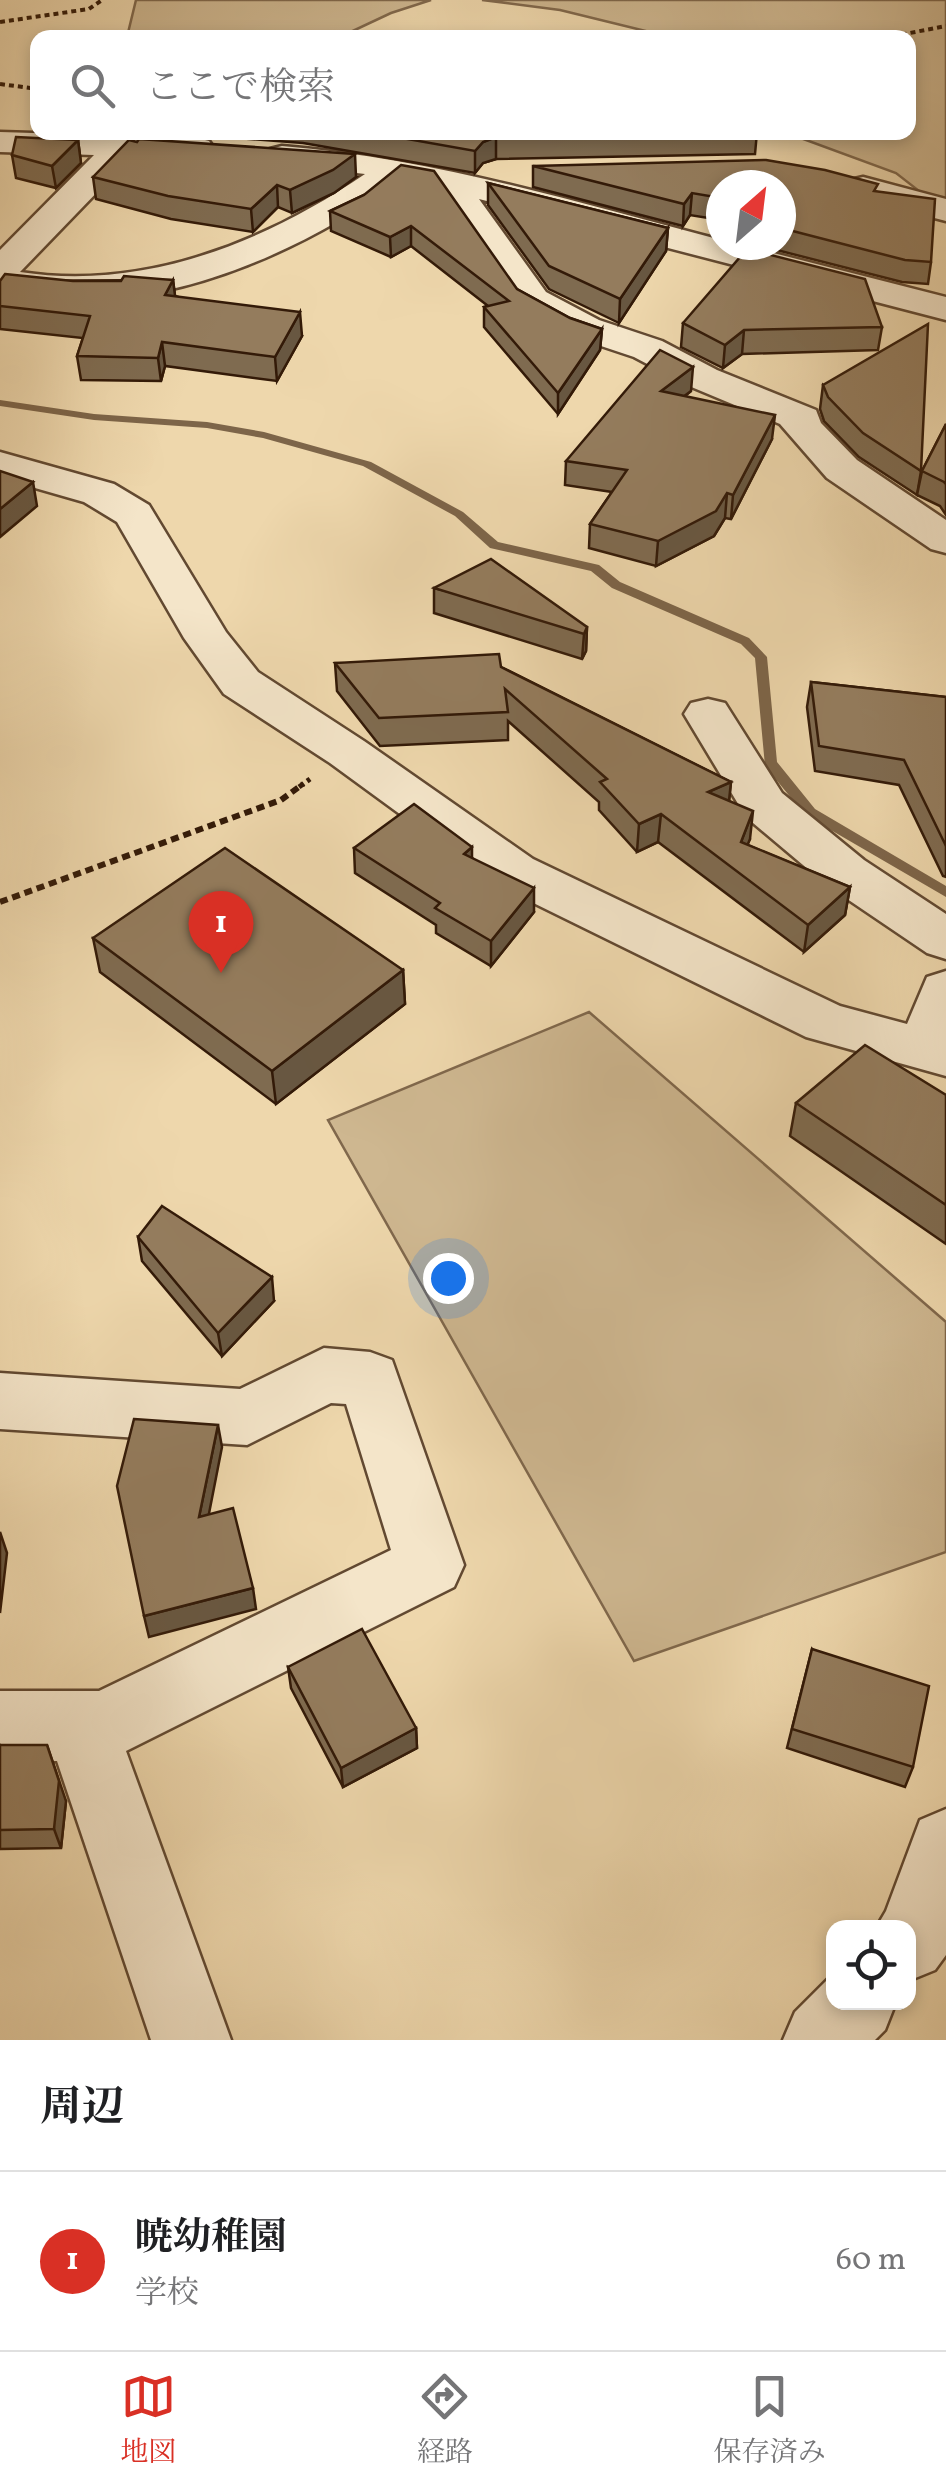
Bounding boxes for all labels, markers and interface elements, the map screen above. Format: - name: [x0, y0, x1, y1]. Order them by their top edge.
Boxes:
- search box: [30, 30, 916, 140]
- icon: search: [65, 58, 120, 113]
- text: ここで検索: [145, 63, 335, 116]
- north arrow: [706, 170, 796, 260]
- pin: 1: [188, 890, 254, 973]
- your location: [423, 1253, 474, 1304]
- map controls: [826, 1920, 916, 2010]
- button: locate: [826, 1920, 916, 2010]
- text: 周辺: [40, 2080, 124, 2139]
- text: 暁幼稚園: [135, 2213, 287, 2266]
- text: 1: [66, 2239, 79, 2283]
- text: 60 m: [836, 2239, 906, 2283]
- text: 学校: [135, 2273, 199, 2317]
- tab: 地図: [120, 2369, 176, 2473]
- tab: 経路: [417, 2369, 473, 2473]
- tab: 保存済み: [714, 2369, 826, 2473]

